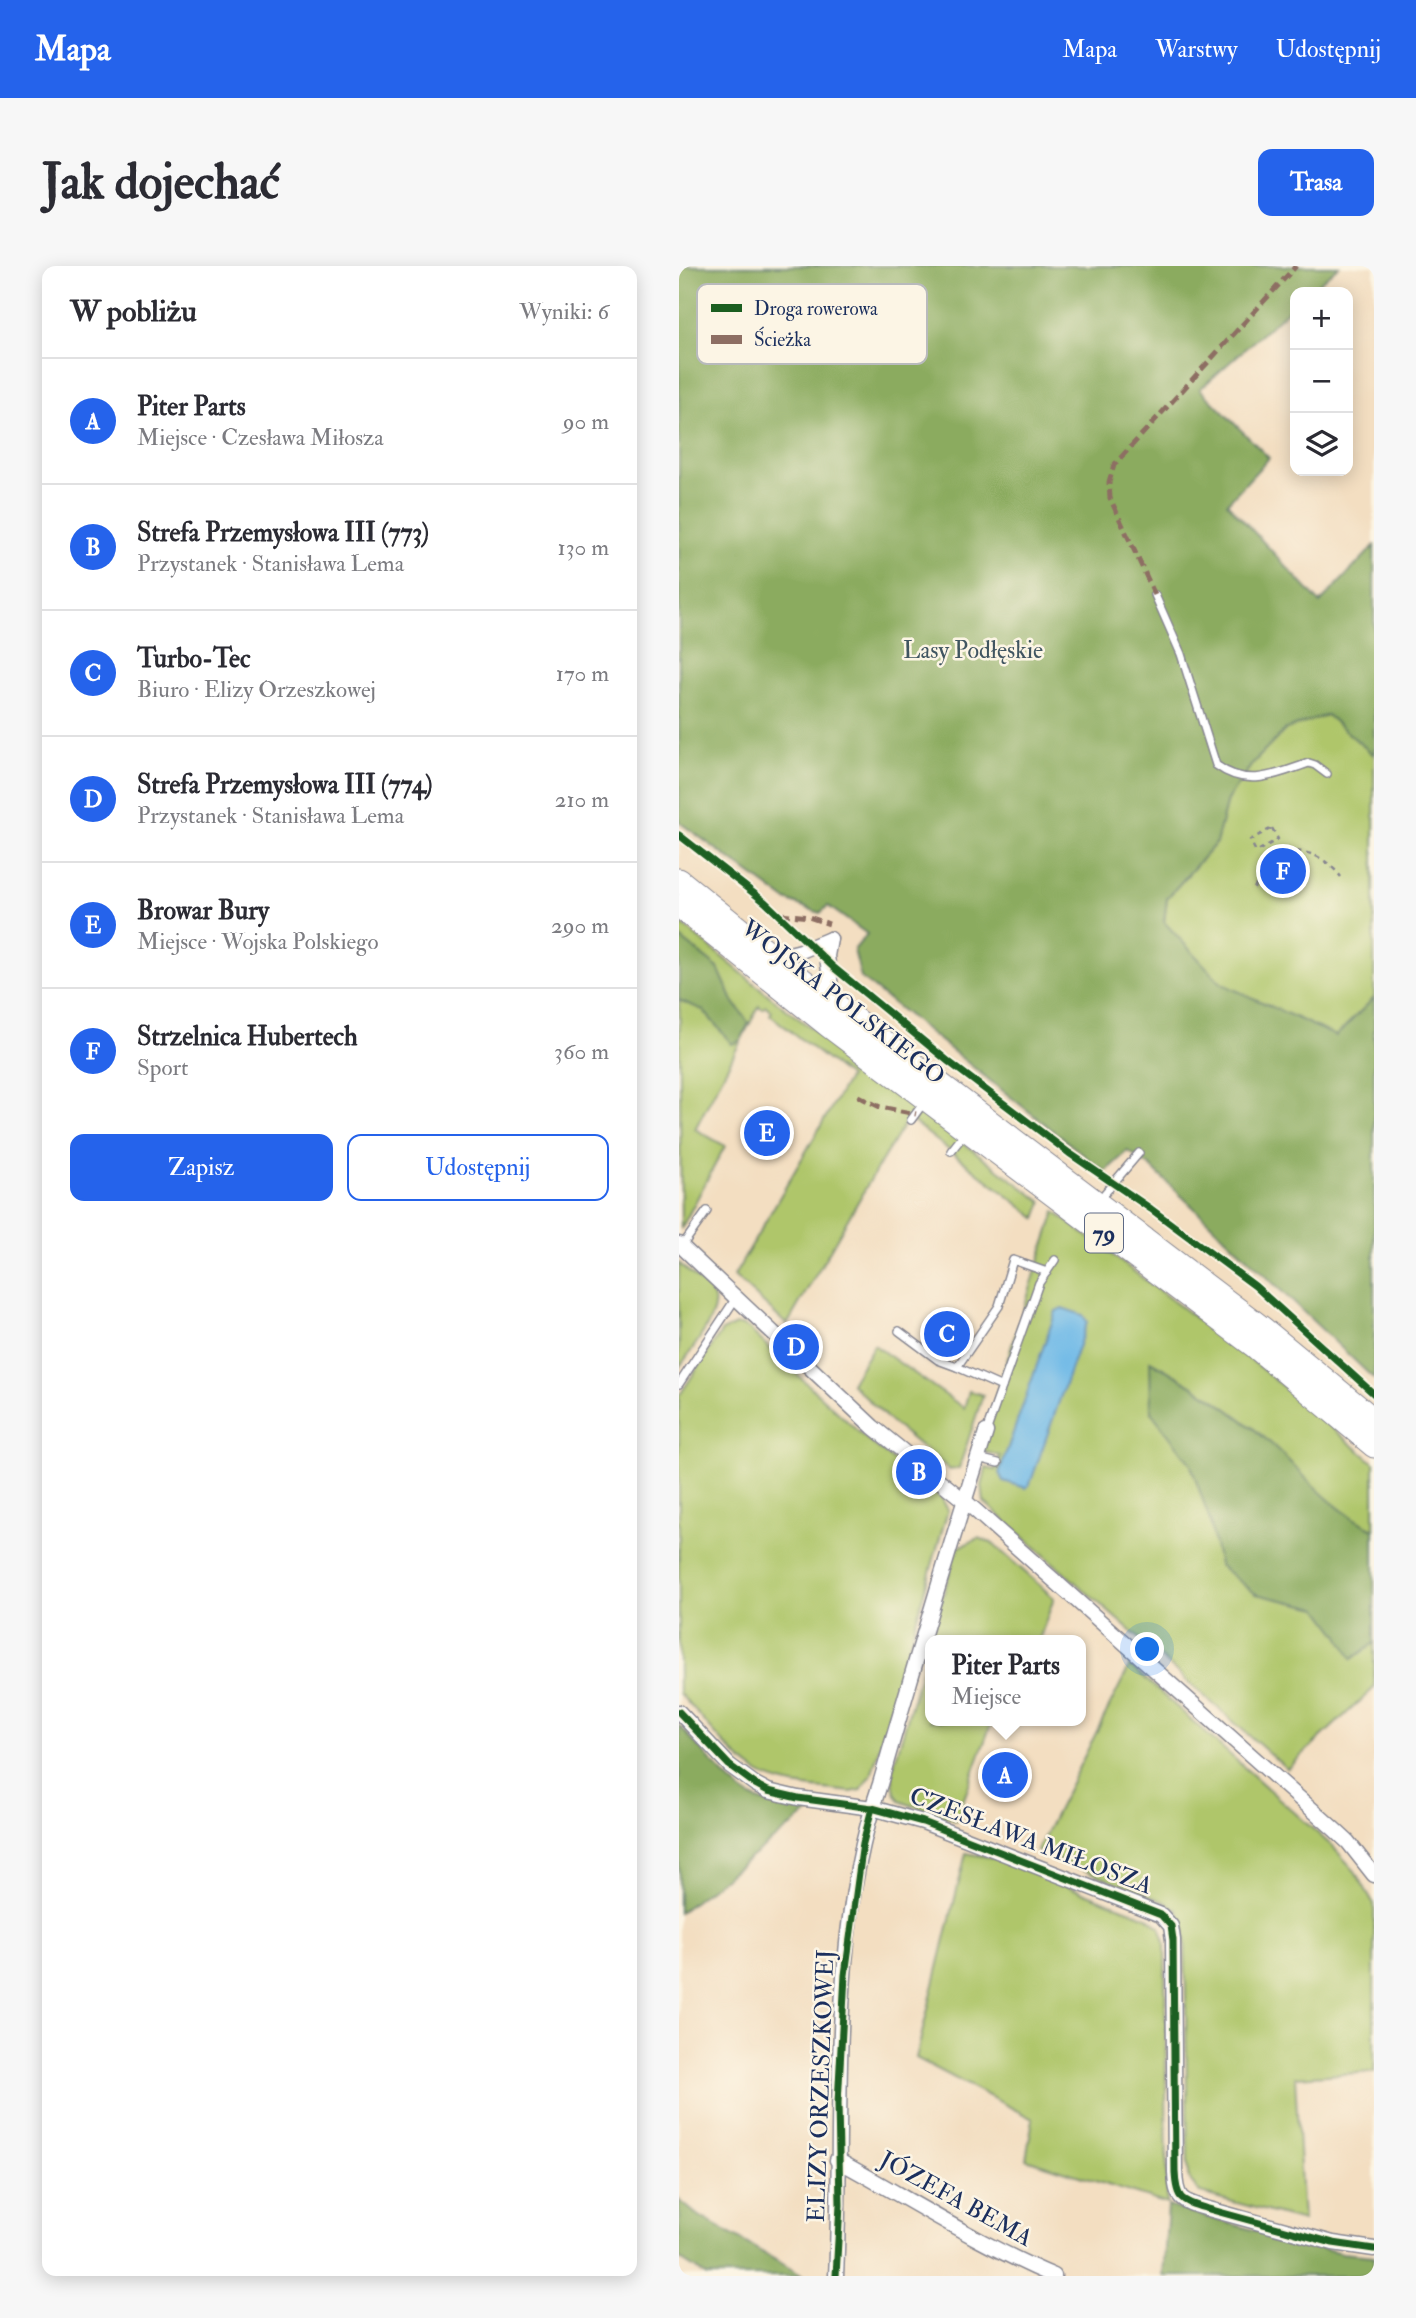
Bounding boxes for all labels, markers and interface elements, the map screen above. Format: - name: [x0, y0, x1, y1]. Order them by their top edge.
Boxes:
- text: Mapa: [35, 29, 111, 70]
- text: Mapa: [1062, 34, 1117, 65]
- text: Warstwy: [1155, 34, 1238, 65]
- text: Udostępnij: [1276, 34, 1381, 65]
- button: Trasa: [1258, 149, 1374, 216]
- text: Jak dojechać: [42, 152, 280, 213]
- legend: [697, 284, 927, 364]
- map controls: [1290, 287, 1353, 476]
- button: +: [1290, 287, 1353, 350]
- text: W pobliżu: [70, 293, 197, 330]
- text: Wyniki: 6: [519, 297, 609, 326]
- text: Droga rowerowa: [754, 297, 878, 321]
- text: Ścieżka: [754, 326, 811, 352]
- button: −: [1290, 350, 1353, 413]
- text: Piter Parts: [137, 391, 246, 423]
- text: A: [86, 407, 100, 436]
- text: 90 m: [563, 407, 609, 436]
- button: layers: [1290, 413, 1353, 476]
- text: Miejsce · Czesława Miłosza: [137, 423, 384, 452]
- text: Strefa Przemysłowa III (773): [137, 517, 429, 549]
- text: B: [85, 533, 101, 562]
- text: 130 m: [557, 533, 609, 562]
- text: Przystanek · Stanisława Lema: [137, 549, 404, 578]
- park label: Lasy Podłęskie: [903, 635, 1043, 666]
- text: Turbo-Tec: [137, 643, 250, 675]
- text: C: [85, 659, 101, 688]
- text: 170 m: [556, 659, 609, 688]
- text: Biuro · Elizy Orzeszkowej: [137, 675, 376, 704]
- text: Strefa Przemysłowa III (774): [137, 769, 432, 801]
- text: D: [84, 785, 102, 814]
- text: 210 m: [555, 785, 609, 814]
- text: Przystanek · Stanisława Lema: [137, 801, 404, 830]
- pin: F: [1260, 845, 1306, 897]
- text: Browar Bury: [137, 895, 269, 927]
- text: E: [85, 911, 101, 940]
- text: 290 m: [551, 911, 609, 940]
- street label: WOJSKA POLSKIEGO: [734, 912, 951, 1091]
- text: Miejsce · Wojska Polskiego: [137, 927, 379, 956]
- text: Strzelnica Hubertech: [137, 1021, 358, 1053]
- text: F: [86, 1037, 100, 1066]
- text: 360 m: [554, 1037, 609, 1066]
- text: Sport: [137, 1053, 189, 1082]
- pin: E: [744, 1107, 790, 1159]
- button: Zapisz: [70, 1134, 333, 1201]
- button: Udostępnij: [347, 1134, 609, 1201]
- road number: 79: [1085, 1214, 1123, 1252]
- pin: C: [924, 1308, 970, 1360]
- pin: D: [773, 1321, 819, 1373]
- pin: B: [896, 1446, 942, 1498]
- your location: [1130, 1632, 1164, 1666]
- popup: [925, 1635, 1086, 1726]
- text: Piter Parts: [951, 1650, 1060, 1682]
- text: Miejsce: [951, 1682, 1021, 1711]
- pin: A: [982, 1749, 1028, 1801]
- street label: CZESŁAWA MIŁOSZA: [905, 1780, 1157, 1902]
- street label: ELIZY ORZESZKOWEJ: [801, 1949, 841, 2223]
- street label: JÓZEFA BEMA: [873, 2143, 1038, 2254]

